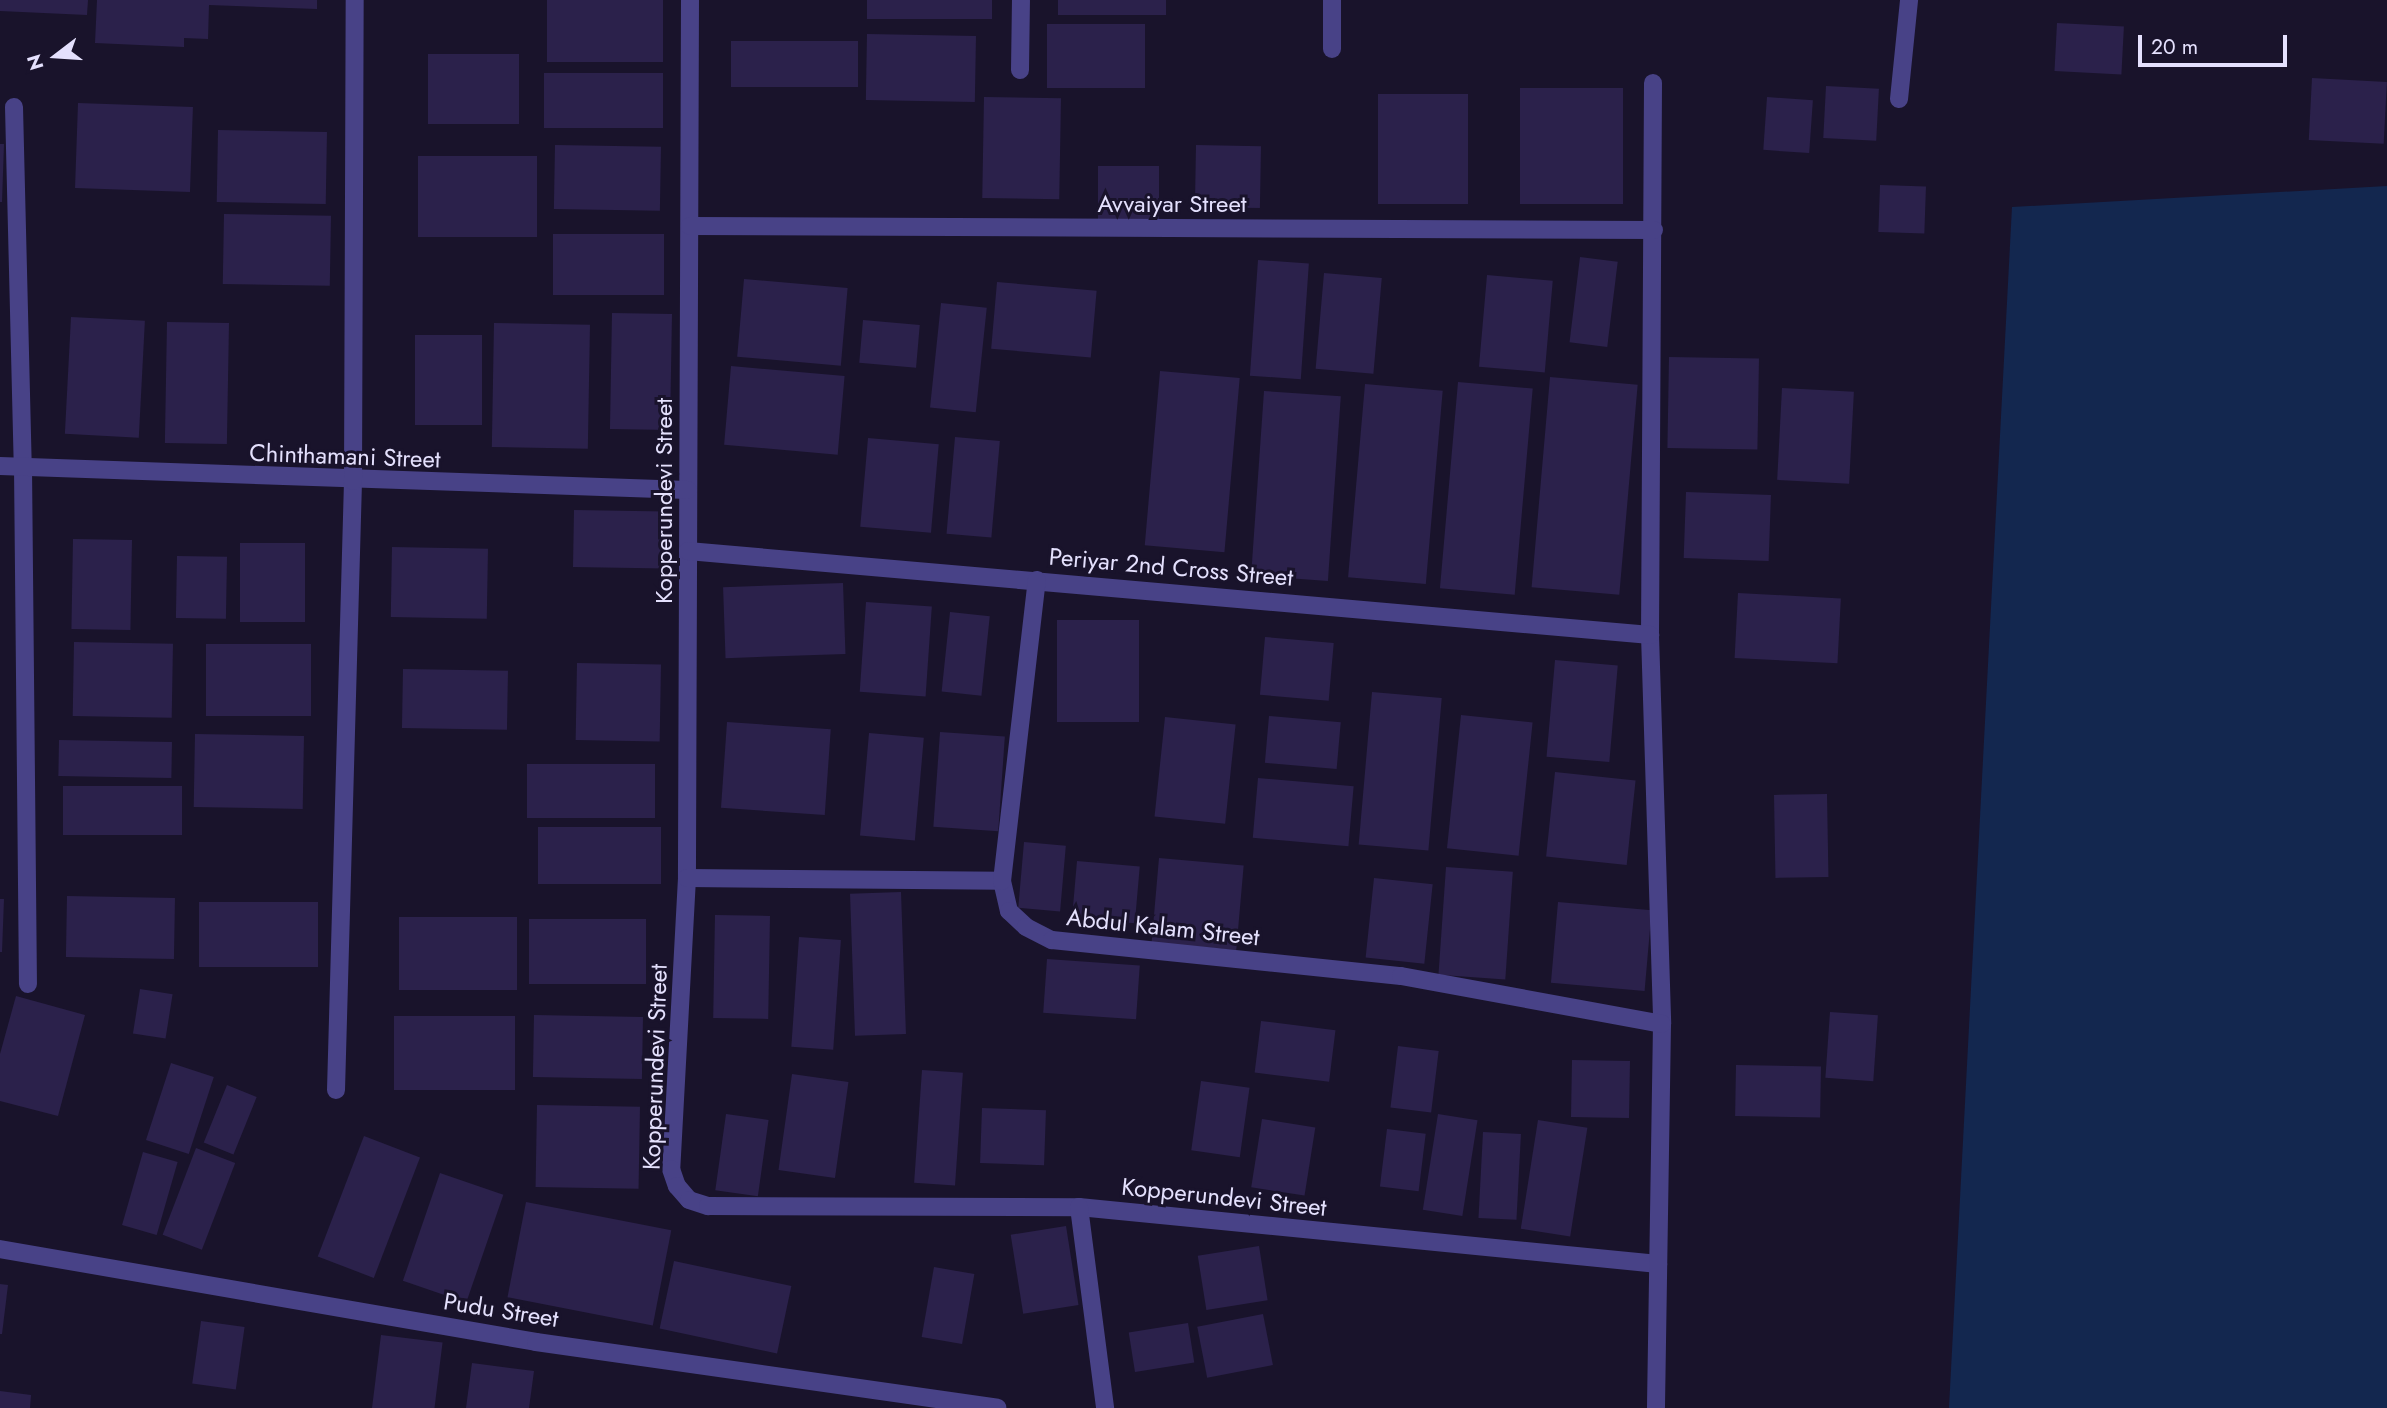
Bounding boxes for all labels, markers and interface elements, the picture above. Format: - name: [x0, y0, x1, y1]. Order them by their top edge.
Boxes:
- north arrow: [21, 21, 91, 91]
- scale bar: [2142, 21, 2291, 65]
- text: 20 m: [2151, 32, 2198, 62]
- text: N: [20, 51, 51, 73]
- street label: Avvaiyar Street: [1097, 190, 1247, 218]
- street label: Kopperundevi Street: [650, 398, 678, 604]
- street label: Chinthamani Street: [249, 438, 441, 474]
- street label: Periyar 2nd Cross Street: [1048, 542, 1294, 592]
- street label: Abdul Kalam Street: [1065, 903, 1261, 951]
- street label: Kopperundevi Street: [637, 964, 673, 1170]
- street label: Kopperundevi Street: [1120, 1172, 1328, 1222]
- street label: Pudu Street: [441, 1287, 561, 1333]

